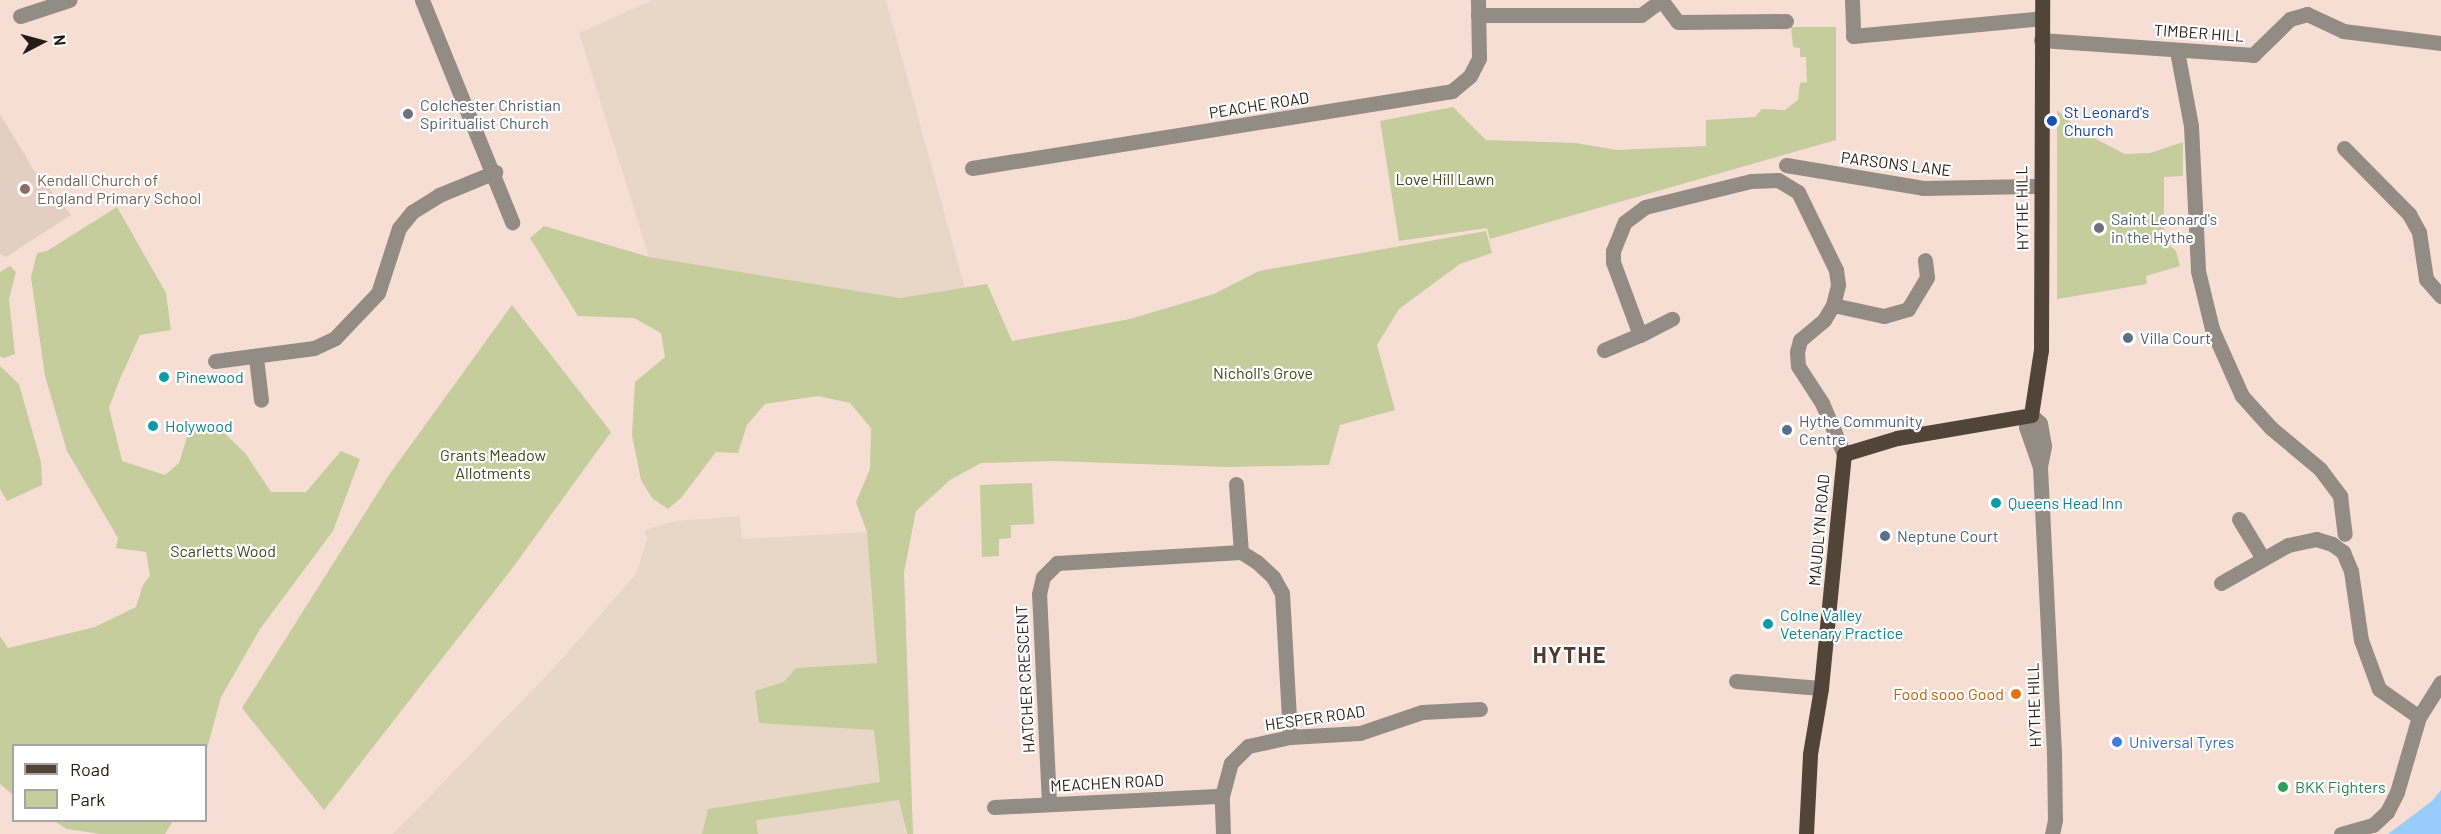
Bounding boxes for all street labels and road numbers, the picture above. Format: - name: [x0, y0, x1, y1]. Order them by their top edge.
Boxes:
- street label: TIMBER HILL: [2153, 20, 2245, 46]
- street label: PEACHE ROAD: [1208, 88, 1310, 122]
- street label: PARSONS LANE: [1840, 148, 1952, 180]
- street label: HYTHE HILL: [2012, 165, 2032, 251]
- street label: MAUDLYN ROAD: [1805, 473, 1833, 587]
- street label: HATCHER CRESCENT: [1012, 604, 1038, 754]
- street label: HYTHE HILL: [2023, 662, 2045, 748]
- street label: HESPER ROAD: [1264, 701, 1366, 735]
- street label: MEACHEN ROAD: [1050, 770, 1164, 796]

